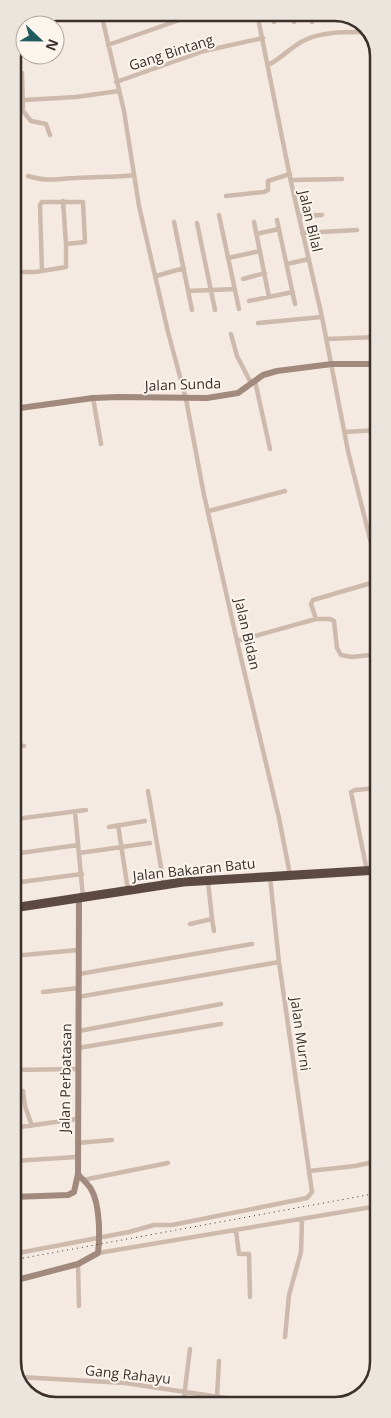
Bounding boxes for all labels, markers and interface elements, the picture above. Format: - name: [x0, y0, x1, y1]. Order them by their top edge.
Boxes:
- north arrow: [15, 15, 65, 65]
- street label: Gang Bintang: [126, 29, 216, 75]
- text: N: [42, 36, 63, 54]
- street label: Jalan Bilal: [294, 186, 327, 254]
- street label: Jalan Sunda: [143, 373, 221, 395]
- street label: Jalan Bidan: [230, 595, 265, 672]
- street label: Jalan Bakaran Batu: [130, 853, 256, 885]
- street label: Jalan Murni: [286, 994, 316, 1072]
- street label: Jalan Perbatasan: [55, 1023, 75, 1135]
- street label: Gang Rahayu: [84, 1360, 172, 1388]

